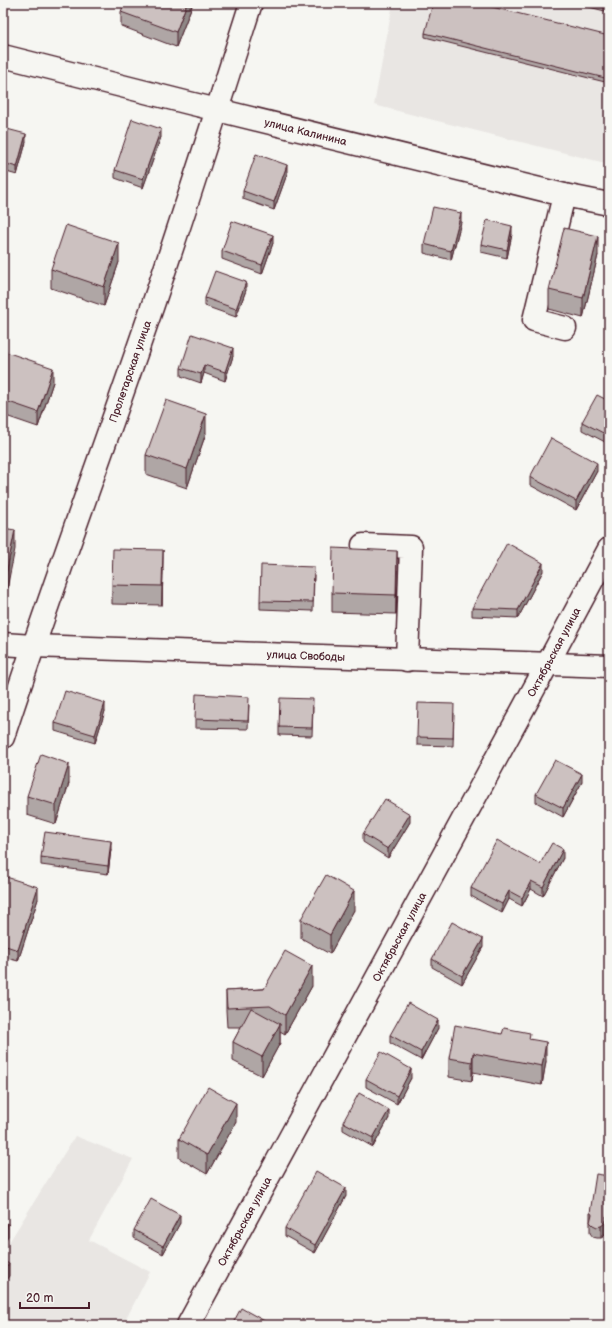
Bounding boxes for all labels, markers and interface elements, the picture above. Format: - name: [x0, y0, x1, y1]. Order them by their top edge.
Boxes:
- street label: улица Калинина: [263, 116, 349, 149]
- street label: Пролетарская улица: [107, 318, 154, 424]
- street label: Октябрьская улица: [525, 605, 584, 699]
- street label: улица Свободы: [266, 648, 345, 664]
- street label: Октябрьская улица: [370, 890, 429, 984]
- street label: Октябрьская улица: [215, 1174, 275, 1269]
- scale bar: [20, 1284, 89, 1310]
- text: 20 m: [26, 1291, 53, 1306]

